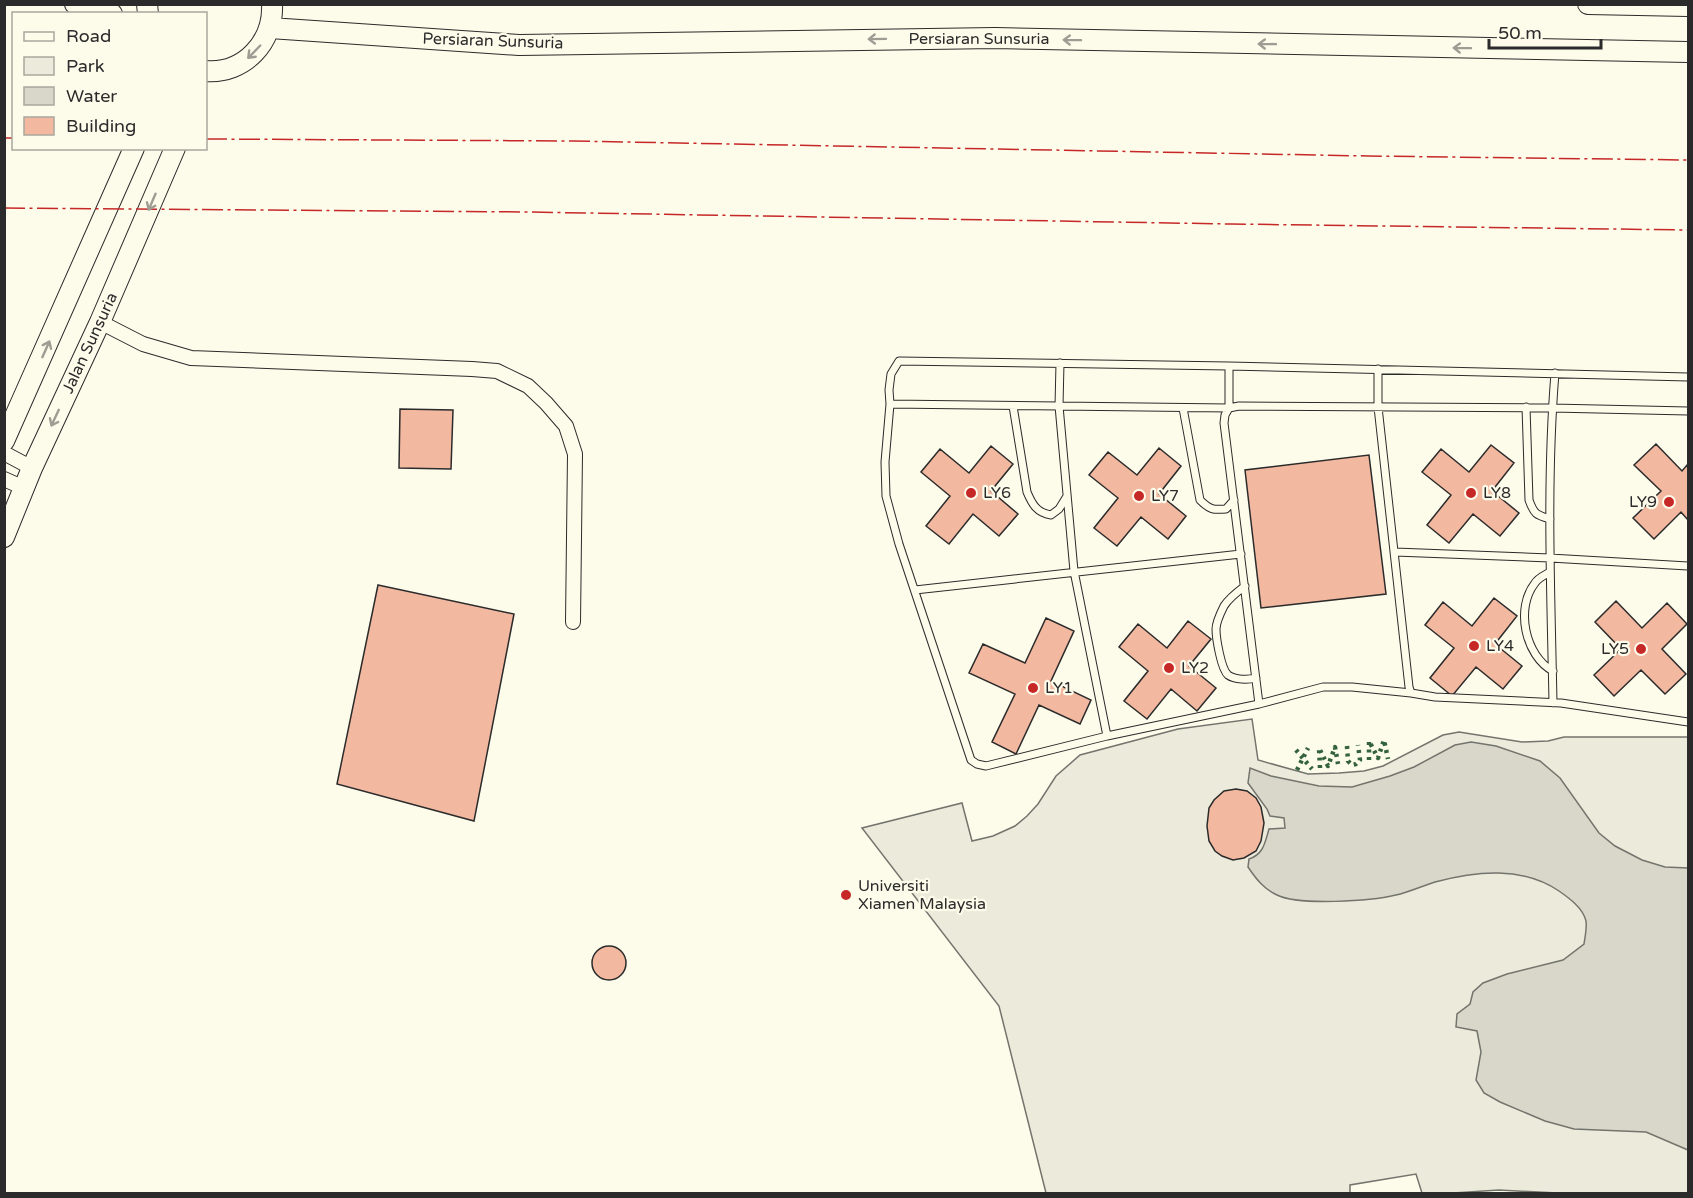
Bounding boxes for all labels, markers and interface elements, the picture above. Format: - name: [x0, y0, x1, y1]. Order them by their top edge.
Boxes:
- legend: [12, 12, 207, 150]
- scale bar: [1489, 12, 1602, 50]
- text: 50 m: [1498, 22, 1542, 44]
- text: Road: [66, 25, 111, 47]
- street label: Persiaran Sunsuria: [422, 29, 564, 53]
- street label: Persiaran Sunsuria: [908, 29, 1050, 49]
- one-way arrow: [868, 33, 888, 45]
- one-way arrow: [1063, 34, 1083, 46]
- one-way arrow: [1258, 38, 1278, 50]
- one-way arrow: [1453, 42, 1473, 53]
- one-way arrow: [246, 45, 261, 60]
- text: Park: [66, 55, 105, 77]
- text: Water: [66, 85, 117, 107]
- text: Building: [66, 115, 136, 137]
- one-way arrow: [146, 193, 157, 211]
- street label: Jalan Sunsuria: [58, 289, 122, 397]
- one-way arrow: [41, 340, 52, 358]
- one-way arrow: [49, 409, 61, 427]
- place label: LY6: [983, 483, 1011, 503]
- place label: LY8: [1483, 483, 1511, 503]
- marker: LY6: [964, 486, 978, 500]
- place label: LY7: [1151, 486, 1179, 506]
- marker: LY8: [1464, 486, 1478, 500]
- marker: LY7: [1132, 489, 1146, 503]
- place label: LY9: [1629, 492, 1657, 512]
- marker: LY9: [1662, 495, 1676, 509]
- place label: LY4: [1486, 636, 1514, 656]
- marker: LY4: [1467, 639, 1481, 653]
- place label: LY5: [1601, 639, 1629, 659]
- marker: LY5: [1634, 642, 1648, 656]
- place label: LY2: [1181, 658, 1209, 678]
- marker: LY2: [1162, 661, 1176, 675]
- place label: LY1: [1045, 678, 1073, 698]
- marker: LY1: [1026, 681, 1040, 695]
- place label: Universiti Xiamen Malaysia: [858, 876, 986, 914]
- marker: Universiti Xiamen Malaysia: [839, 888, 853, 902]

